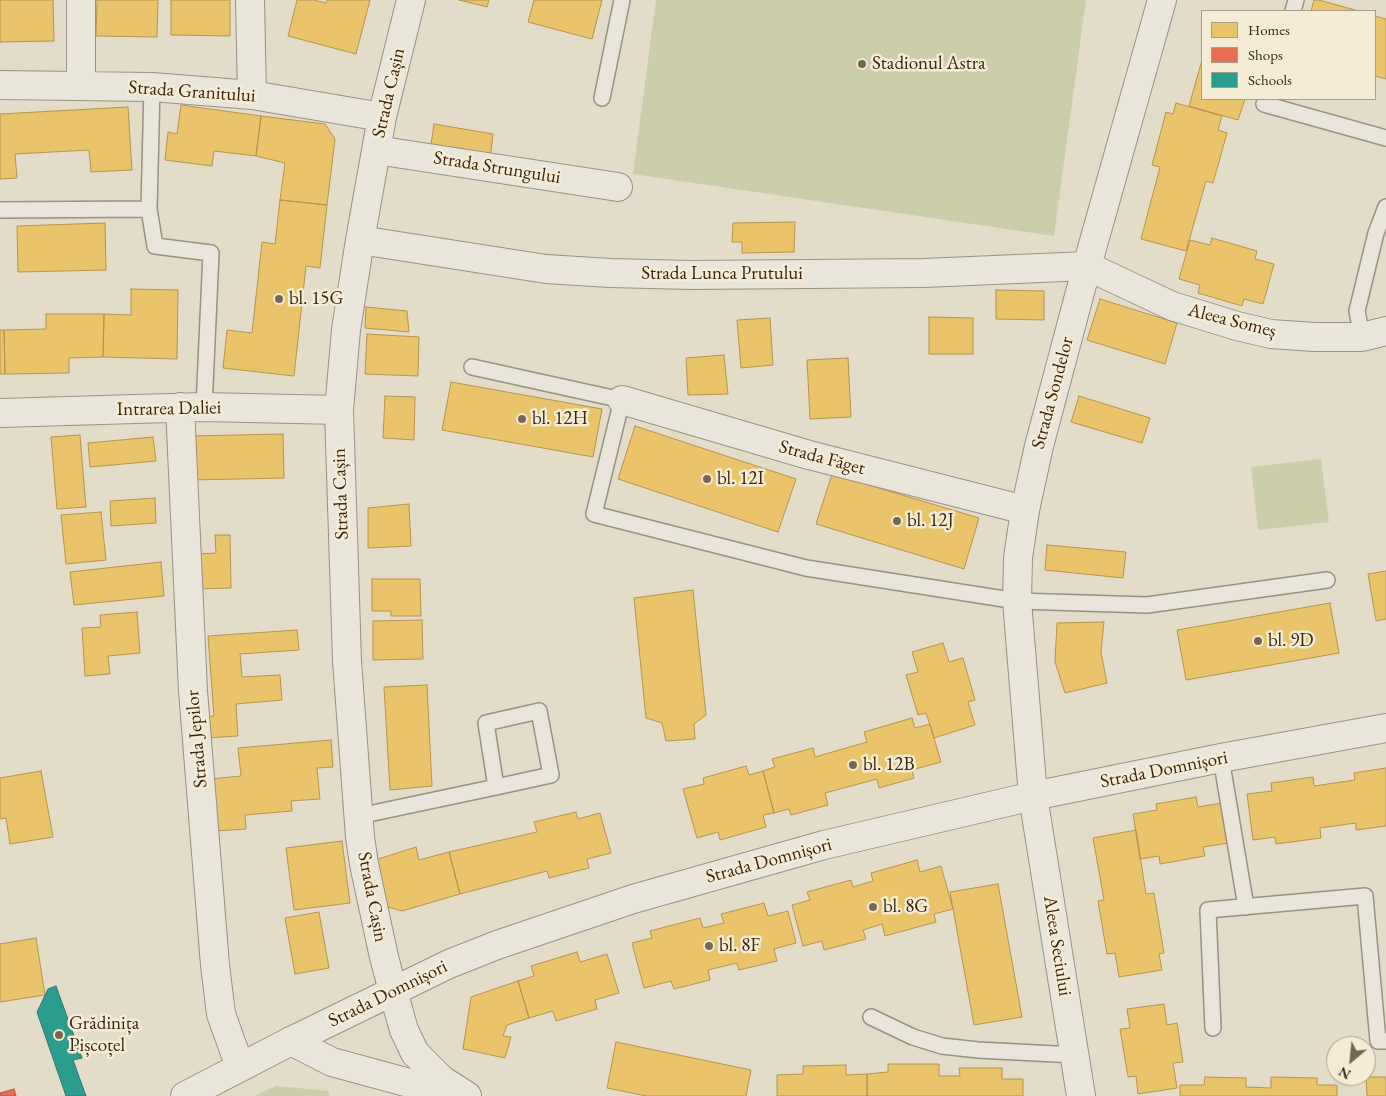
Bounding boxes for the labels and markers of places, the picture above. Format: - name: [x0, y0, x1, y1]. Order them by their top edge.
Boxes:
- place label: Stadionul Astra: [872, 53, 986, 75]
- marker: Stadionul Astra: [856, 58, 868, 70]
- place label: bl. 15G: [289, 288, 343, 310]
- marker: bl. 15G: [273, 293, 285, 305]
- place label: bl. 12H: [532, 408, 588, 430]
- marker: bl. 12H: [516, 413, 528, 425]
- place label: bl. 12I: [717, 468, 764, 490]
- marker: bl. 12I: [701, 473, 713, 485]
- place label: bl. 12J: [907, 510, 954, 532]
- marker: bl. 12J: [891, 515, 903, 527]
- place label: bl. 9D: [1268, 630, 1314, 652]
- marker: bl. 9D: [1252, 635, 1264, 647]
- place label: bl. 12B: [863, 754, 915, 776]
- marker: bl. 12B: [847, 759, 859, 771]
- place label: bl. 8G: [883, 896, 928, 918]
- marker: bl. 8G: [867, 901, 879, 913]
- place label: bl. 8F: [719, 935, 760, 957]
- marker: bl. 8F: [703, 940, 715, 952]
- place label: Grădinița Pișcoțel: [69, 1013, 139, 1057]
- marker: Grădinița Pișcoțel: [53, 1029, 65, 1041]

